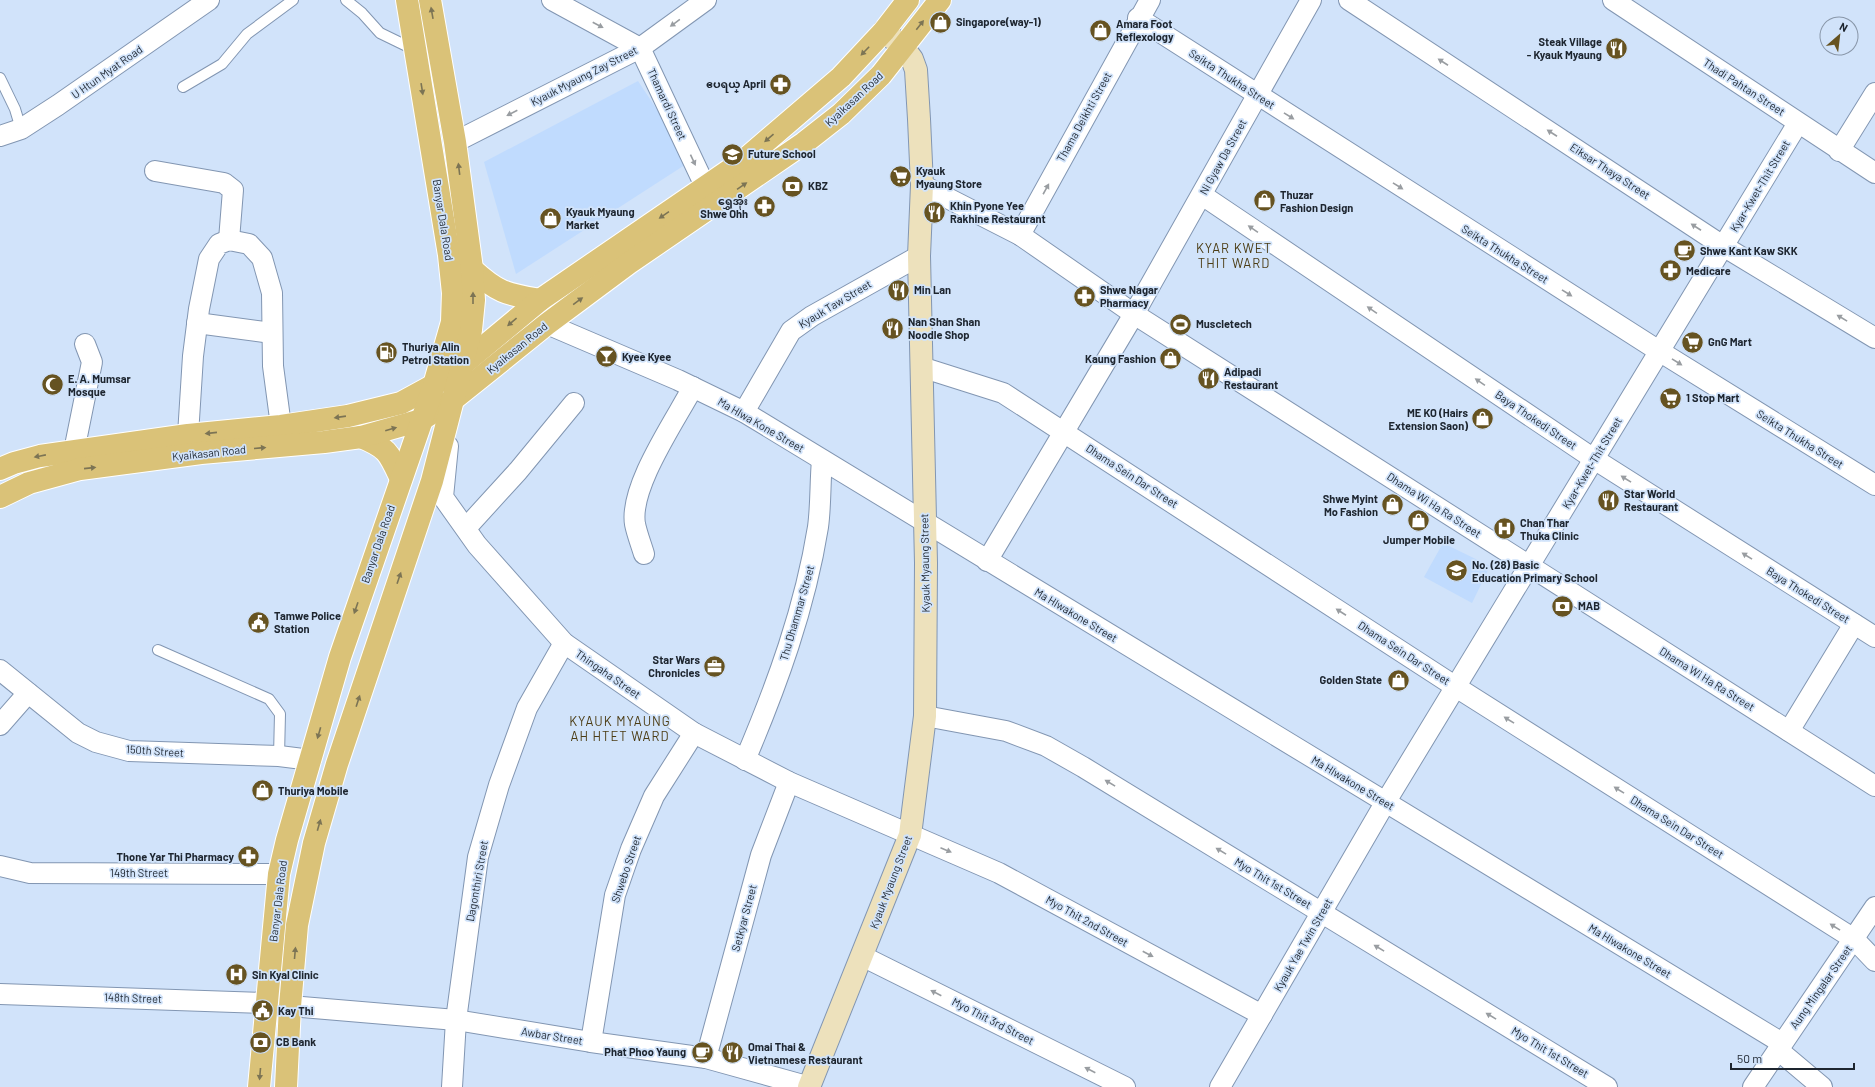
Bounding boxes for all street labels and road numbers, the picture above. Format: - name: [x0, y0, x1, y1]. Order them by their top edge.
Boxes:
- street label: U Htun Myat Road: [69, 42, 145, 101]
- street label: Kyauk Myaung Zay Street: [528, 43, 639, 108]
- street label: Seikta Thukha Street: [1187, 46, 1278, 111]
- street label: Thadi Pahtan Street: [1701, 55, 1787, 118]
- street label: Thamardi Street: [645, 66, 690, 142]
- street label: Kyaikasan Road: [822, 69, 885, 129]
- street label: Thama Deikhti Street: [1053, 70, 1114, 164]
- street label: Ni Gyaw Da Street: [1196, 117, 1249, 197]
- street label: Kyar-Kwet-Thit Street: [1727, 138, 1792, 234]
- street label: Eiksar Thaya Street: [1568, 140, 1653, 201]
- street label: Banyar Dala Road: [431, 178, 456, 261]
- street label: Seikta Thukha Street: [1459, 222, 1551, 286]
- street label: Kyauk Taw Street: [796, 277, 873, 330]
- street label: Kyaikasan Road: [484, 319, 550, 376]
- street label: Baya Thokedi Street: [1493, 388, 1579, 452]
- street label: Ma Hlwa Kone Street: [716, 395, 807, 455]
- street label: Seikta Thukha Street: [1754, 407, 1846, 471]
- street label: Kyar-Kwet-Thit Street: [1559, 415, 1624, 511]
- street label: Dhama Sein Dar Street: [1084, 441, 1181, 510]
- street label: Kyaikasan Road: [171, 442, 247, 463]
- street label: Dhama Wi Ha Ra Street: [1385, 469, 1484, 540]
- street label: Banyar Dala Road: [358, 503, 397, 585]
- street label: Kyauk Myaung Street: [917, 513, 932, 613]
- street label: Thu Dhammar Street: [777, 564, 816, 662]
- street label: Baya Thokedi Street: [1764, 564, 1852, 625]
- street label: Ma Hlwakone Street: [1033, 585, 1120, 644]
- street label: Dhama Sein Dar Street: [1356, 618, 1453, 687]
- street label: Dhama Wi Ha Ra Street: [1657, 644, 1757, 713]
- street label: Thingaha Street: [573, 646, 643, 701]
- street label: 150th Street: [126, 742, 184, 759]
- street label: Ma Hlwakone Street: [1310, 753, 1397, 812]
- street label: Dhama Sein Dar Street: [1628, 793, 1726, 860]
- street label: Kyauk Myaung Street: [867, 833, 914, 930]
- street label: Shwebo Street: [608, 834, 643, 904]
- street label: Dagonthiri Street: [463, 839, 490, 922]
- street label: Myo Thit 1st Street: [1232, 854, 1314, 911]
- street label: Banyar Dala Road: [266, 859, 289, 942]
- street label: 149th Street: [110, 866, 168, 879]
- street label: Setkyar Street: [728, 883, 759, 953]
- street label: Myo Thit 2nd Street: [1044, 893, 1131, 949]
- street label: Kyauk Yae Twin Street: [1271, 896, 1334, 993]
- street label: Ma Hlwakone Street: [1587, 921, 1674, 980]
- street label: Aung Mingalar Street: [1787, 942, 1854, 1031]
- street label: 148th Street: [104, 990, 162, 1005]
- street label: Myo Thit 3rd Street: [950, 994, 1036, 1047]
- street label: Myo Thit 1st Street: [1509, 1023, 1591, 1080]
- street label: Awbar Street: [520, 1024, 584, 1047]

